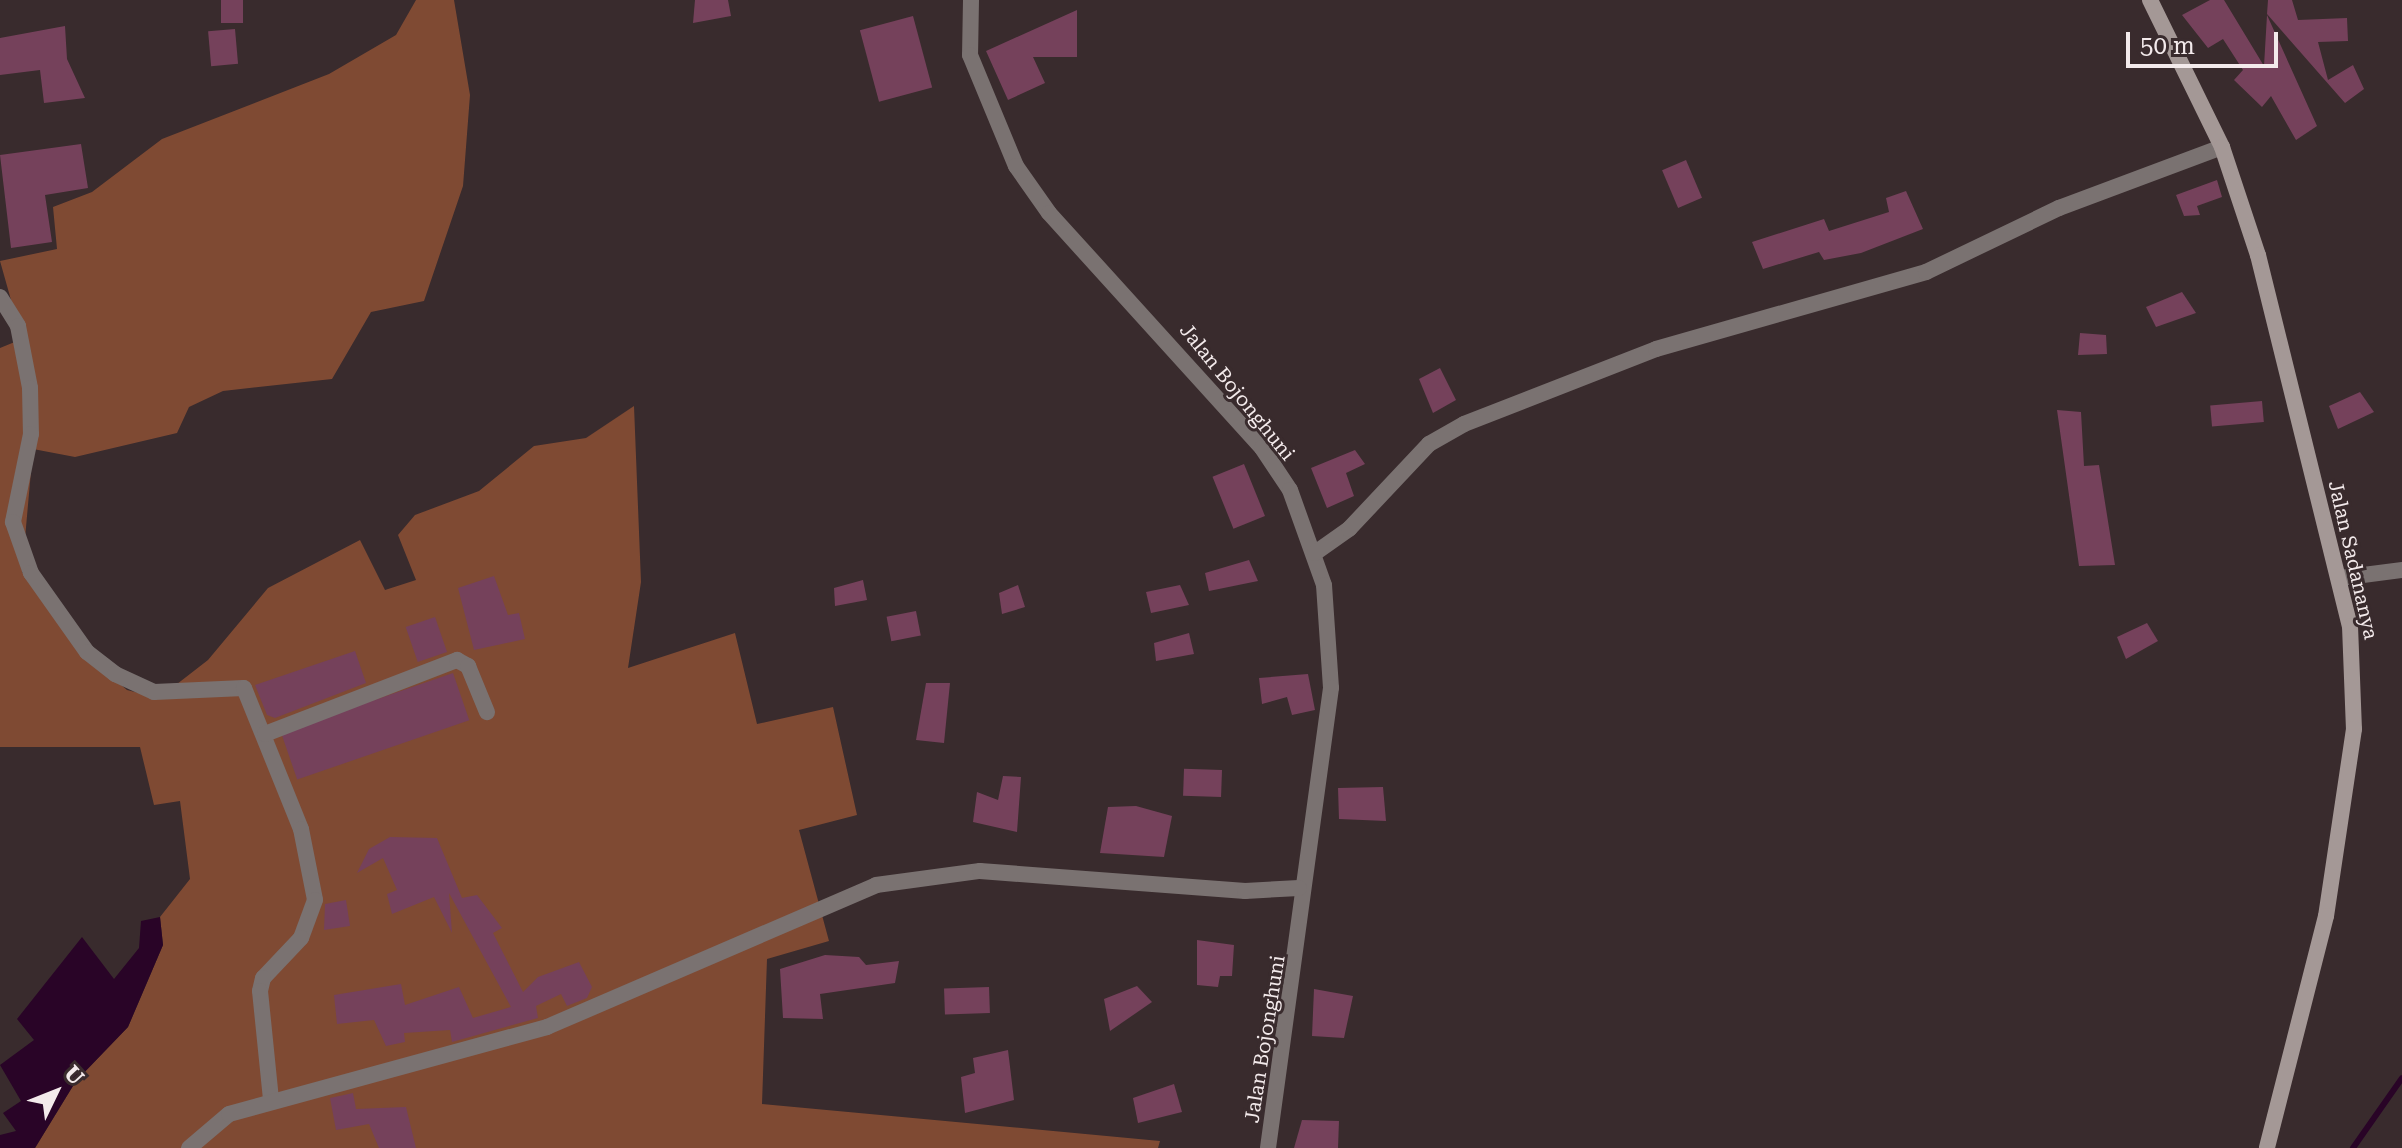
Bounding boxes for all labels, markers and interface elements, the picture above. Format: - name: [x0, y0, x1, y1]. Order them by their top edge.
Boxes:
- scale bar: [2130, 16, 2282, 66]
- text: 50 m: [2140, 32, 2195, 60]
- street label: Jalan Bojonghuni: [1174, 319, 1300, 465]
- street label: Jalan Sadananya: [2323, 478, 2383, 642]
- street label: Jalan Bojonghuni: [1240, 953, 1290, 1125]
- north arrow: [16, 1052, 96, 1132]
- text: U: [59, 1061, 89, 1090]

